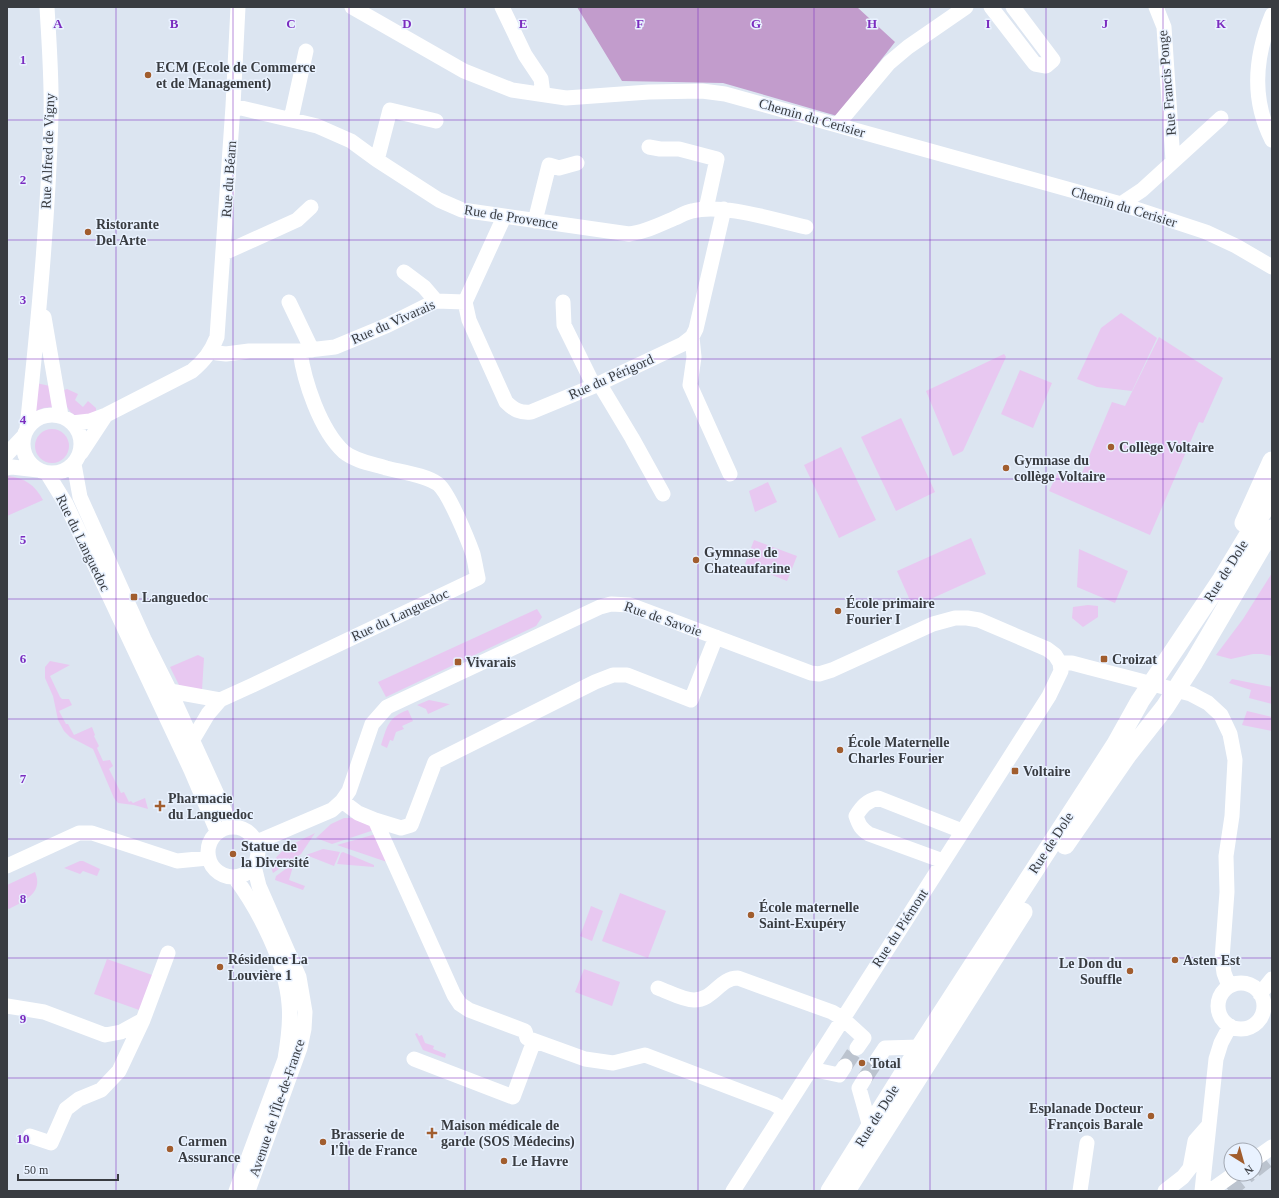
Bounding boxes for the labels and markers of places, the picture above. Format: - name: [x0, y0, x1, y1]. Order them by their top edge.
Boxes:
- place label: ECM (Ecole de Commerce et de Management): [156, 60, 316, 92]
- marker: ECM (Ecole de Commerce et de Management): [143, 70, 153, 80]
- place label: Ristorante Del Arte: [96, 217, 159, 248]
- marker: Ristorante Del Arte: [83, 227, 93, 237]
- place label: Collège Voltaire: [1119, 440, 1214, 455]
- marker: Collège Voltaire: [1106, 442, 1116, 452]
- place label: Gymnase du collège Voltaire: [1014, 453, 1105, 484]
- marker: Gymnase du collège Voltaire: [1001, 463, 1011, 473]
- place label: Gymnase de Chateaufarine: [704, 545, 790, 576]
- marker: Gymnase de Chateaufarine: [691, 555, 701, 565]
- place label: Languedoc: [142, 590, 208, 605]
- marker: Languedoc: [129, 592, 139, 602]
- place label: École primaire Fourier I: [846, 595, 935, 627]
- marker: École primaire Fourier I: [833, 606, 843, 616]
- place label: Croizat: [1112, 652, 1157, 667]
- marker: Croizat: [1099, 654, 1109, 664]
- place label: Vivarais: [466, 655, 517, 670]
- marker: Vivarais: [453, 657, 463, 667]
- place label: École Maternelle Charles Fourier: [848, 734, 949, 766]
- marker: École Maternelle Charles Fourier: [835, 745, 845, 755]
- place label: Voltaire: [1023, 764, 1070, 779]
- marker: Voltaire: [1010, 766, 1020, 776]
- place label: Pharmacie du Languedoc: [168, 791, 253, 822]
- marker: Pharmacie du Languedoc: [155, 801, 165, 811]
- place label: Statue de la Diversité: [241, 839, 309, 870]
- marker: Statue de la Diversité: [228, 849, 238, 859]
- place label: École maternelle Saint-Exupéry: [759, 899, 859, 931]
- marker: École maternelle Saint-Exupéry: [746, 910, 756, 920]
- place label: Résidence La Louvière 1: [228, 952, 308, 983]
- place label: Asten Est: [1183, 953, 1241, 968]
- marker: Asten Est: [1170, 955, 1180, 965]
- place label: Le Don du Souffle: [1059, 956, 1122, 987]
- marker: Résidence La Louvière 1: [215, 962, 225, 972]
- marker: Le Don du Souffle: [1125, 966, 1135, 976]
- place label: Total: [870, 1056, 901, 1071]
- marker: Total: [857, 1058, 867, 1068]
- place label: Esplanade Docteur François Barale: [1029, 1101, 1143, 1132]
- marker: Esplanade Docteur François Barale: [1146, 1111, 1156, 1121]
- place label: Maison médicale de garde (SOS Médecins): [441, 1118, 575, 1150]
- place label: Brasserie de l'Île de France: [331, 1127, 417, 1158]
- marker: Maison médicale de garde (SOS Médecins): [426, 1127, 438, 1139]
- place label: Carmen Assurance: [178, 1134, 240, 1165]
- marker: Brasserie de l'Île de France: [318, 1137, 328, 1147]
- marker: Carmen Assurance: [165, 1144, 175, 1154]
- place label: Le Havre: [512, 1154, 568, 1169]
- marker: Le Havre: [499, 1156, 509, 1166]

